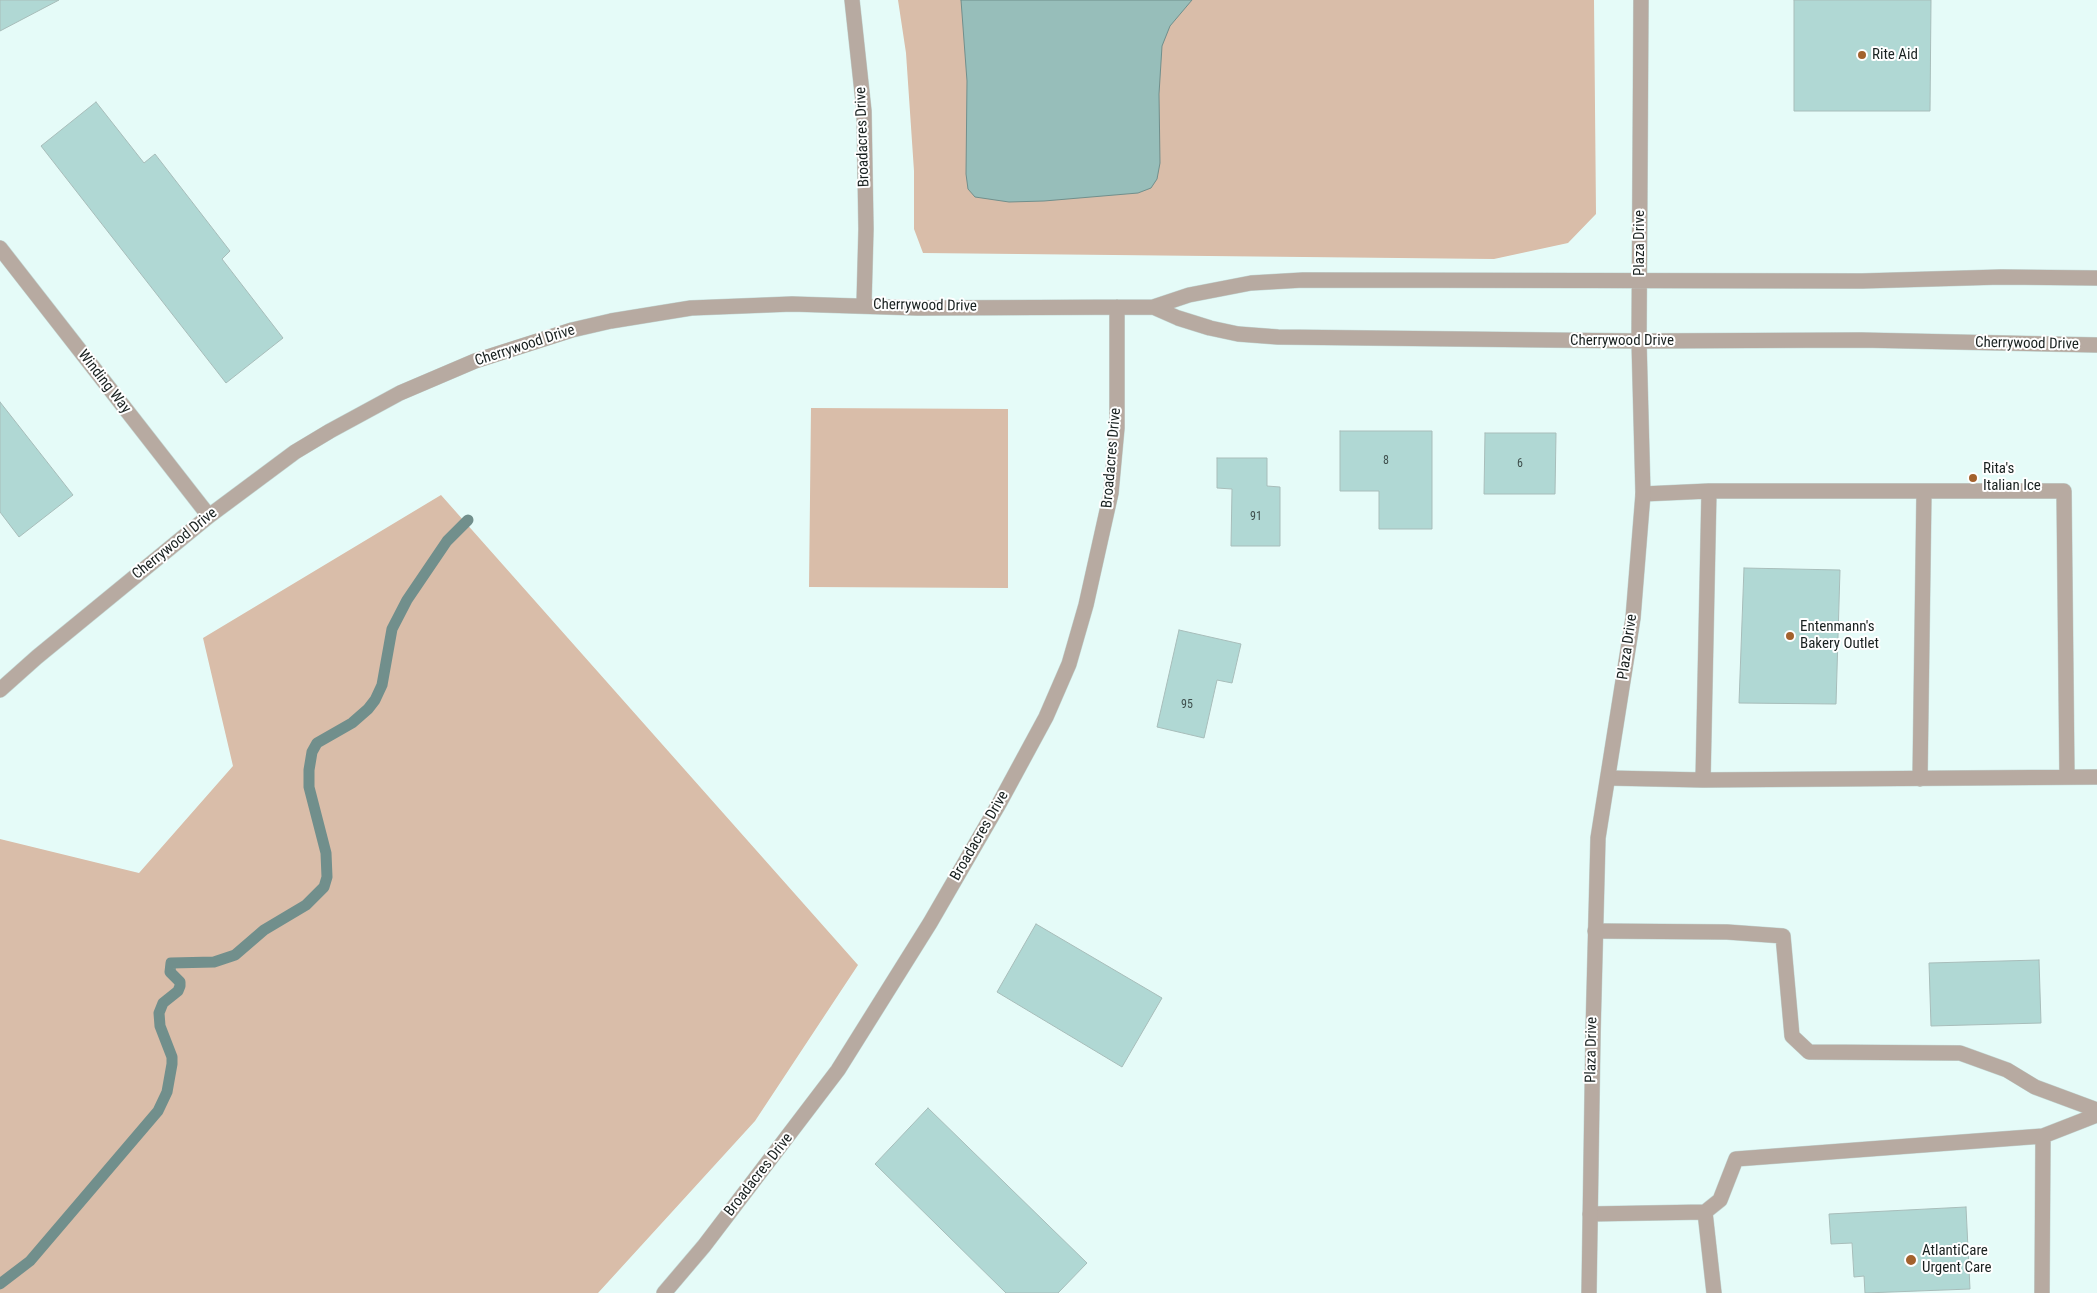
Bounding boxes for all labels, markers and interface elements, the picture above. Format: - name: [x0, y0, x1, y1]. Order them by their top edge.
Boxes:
- place label: Rite Aid: [1872, 46, 1918, 64]
- marker: Rite Aid: [1856, 49, 1868, 61]
- street label: Broadacres Drive: [852, 86, 874, 188]
- street label: Plaza Drive: [1631, 210, 1649, 276]
- street label: Cherrywood Drive: [873, 296, 977, 316]
- street label: Cherrywood Drive: [473, 321, 577, 371]
- street label: Cherrywood Drive: [1570, 332, 1674, 350]
- street label: Cherrywood Drive: [1975, 334, 2079, 354]
- street label: Winding Way: [74, 347, 134, 417]
- street label: Broadacres Drive: [1099, 407, 1125, 509]
- house number: 8: [1383, 454, 1389, 468]
- house number: 6: [1517, 457, 1523, 471]
- place label: Rita's Italian Ice: [1983, 460, 2041, 495]
- marker: Rita's Italian Ice: [1967, 472, 1979, 484]
- street label: Cherrywood Drive: [129, 504, 221, 584]
- house number: 91: [1250, 510, 1262, 524]
- street label: Plaza Drive: [1614, 613, 1642, 681]
- place label: Entenmann's Bakery Outlet: [1800, 618, 1879, 653]
- marker: Entenmann's Bakery Outlet: [1784, 630, 1796, 642]
- house number: 95: [1181, 698, 1193, 712]
- street label: Broadacres Drive: [947, 788, 1013, 884]
- street label: Plaza Drive: [1582, 1017, 1602, 1083]
- street label: Broadacres Drive: [721, 1130, 797, 1220]
- place label: AtlantiCare Urgent Care: [1922, 1242, 1992, 1277]
- marker: AtlantiCare Urgent Care: [1904, 1253, 1918, 1267]

